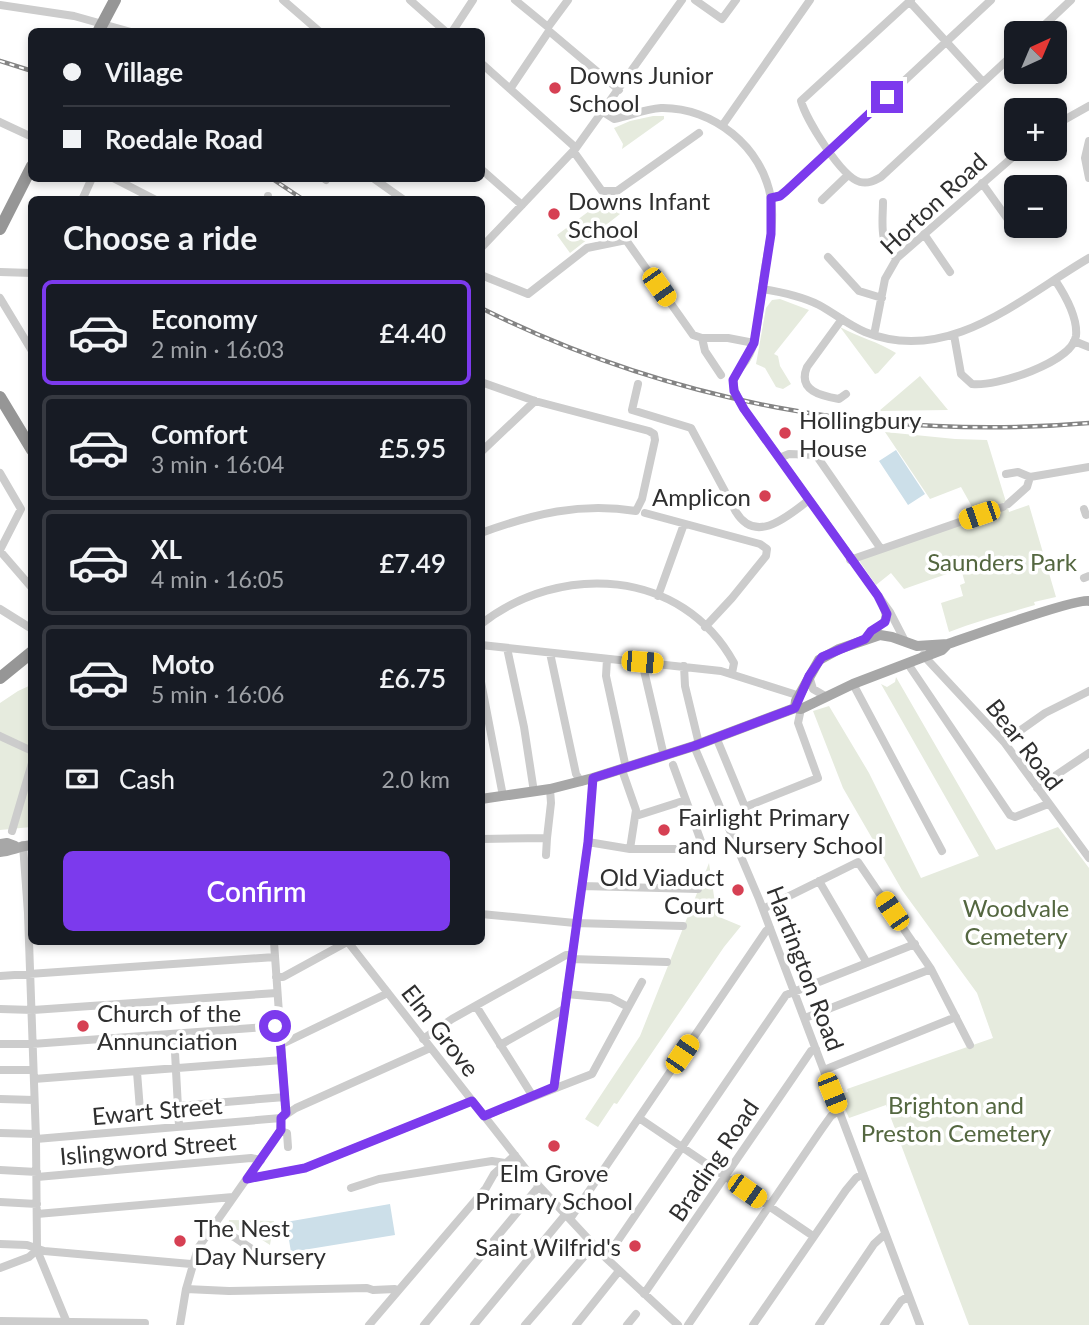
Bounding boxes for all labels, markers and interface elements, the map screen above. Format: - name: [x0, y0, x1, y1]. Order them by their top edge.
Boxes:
- north arrow: [1004, 21, 1068, 84]
- map controls: [1004, 21, 1067, 238]
- text: Village: [105, 56, 183, 88]
- place label: Downs Junior School: [569, 60, 714, 117]
- marker: Downs Junior School: [547, 80, 563, 96]
- route end: [871, 81, 903, 113]
- button: +: [1004, 98, 1067, 161]
- text: Roedale Road: [105, 123, 263, 155]
- street label: Horton Road: [874, 146, 992, 260]
- button: −: [1004, 175, 1067, 238]
- place label: Downs Infant School: [568, 186, 711, 243]
- marker: Downs Infant School: [546, 206, 562, 222]
- text: Choose a ride: [63, 218, 257, 257]
- car: [639, 264, 680, 310]
- icon: car: [67, 301, 130, 364]
- text: Economy: [151, 303, 257, 335]
- text: £4.40: [380, 317, 446, 349]
- text: 2 min · 16:03: [151, 335, 284, 363]
- place label: Hollingbury House: [799, 405, 922, 462]
- icon: car: [67, 416, 130, 479]
- text: Comfort: [151, 418, 248, 450]
- marker: Hollingbury House: [777, 425, 793, 441]
- text: £5.95: [380, 432, 446, 464]
- text: 3 min · 16:04: [151, 450, 284, 478]
- place label: Amplicon: [652, 482, 751, 511]
- marker: Amplicon: [757, 488, 773, 504]
- car: [956, 498, 1003, 532]
- icon: car: [67, 531, 130, 594]
- text: XL: [151, 533, 182, 565]
- text: £7.49: [380, 547, 446, 579]
- park label: Saunders Park: [927, 547, 1078, 576]
- text: 4 min · 16:05: [151, 565, 284, 593]
- icon: car: [67, 646, 130, 709]
- text: Moto: [151, 648, 214, 680]
- car: [621, 650, 664, 674]
- text: £6.75: [380, 662, 446, 694]
- text: 5 min · 16:06: [151, 680, 284, 708]
- street label: Bear Road: [980, 693, 1070, 795]
- icon: cash: [63, 760, 101, 798]
- text: Cash: [119, 763, 175, 795]
- text: 2.0 km: [381, 765, 450, 793]
- place label: Fairlight Primary and Nursery School: [678, 802, 883, 859]
- marker: Fairlight Primary and Nursery School: [656, 822, 672, 838]
- button: Confirm: [63, 851, 450, 931]
- place label: Old Viaduct Court: [600, 862, 724, 919]
- street label: Hartington Road: [761, 881, 851, 1055]
- marker: Old Viaduct Court: [730, 882, 746, 898]
- car: [872, 888, 913, 934]
- park label: Woodvale Cemetery: [963, 893, 1069, 950]
- street label: Elm Grove: [396, 978, 486, 1082]
- place label: Church of the Annunciation: [97, 998, 241, 1055]
- route start: [259, 1010, 291, 1042]
- marker: Church of the Annunciation: [75, 1018, 91, 1034]
- car: [662, 1031, 703, 1077]
- car: [815, 1070, 850, 1116]
- street label: Ewart Street: [91, 1090, 224, 1130]
- park label: Brighton and Preston Cemetery: [861, 1090, 1052, 1147]
- street label: Brading Road: [662, 1094, 764, 1226]
- street label: Islingword Street: [58, 1126, 238, 1170]
- marker: Elm Grove Primary School: [546, 1138, 562, 1154]
- place label: Elm Grove Primary School: [475, 1158, 633, 1215]
- car: [724, 1170, 771, 1212]
- place label: The Nest Day Nursery: [194, 1213, 326, 1270]
- place label: Saint Wilfrid's: [475, 1232, 621, 1261]
- marker: The Nest Day Nursery: [172, 1233, 188, 1249]
- marker: Saint Wilfrid's: [627, 1238, 643, 1254]

